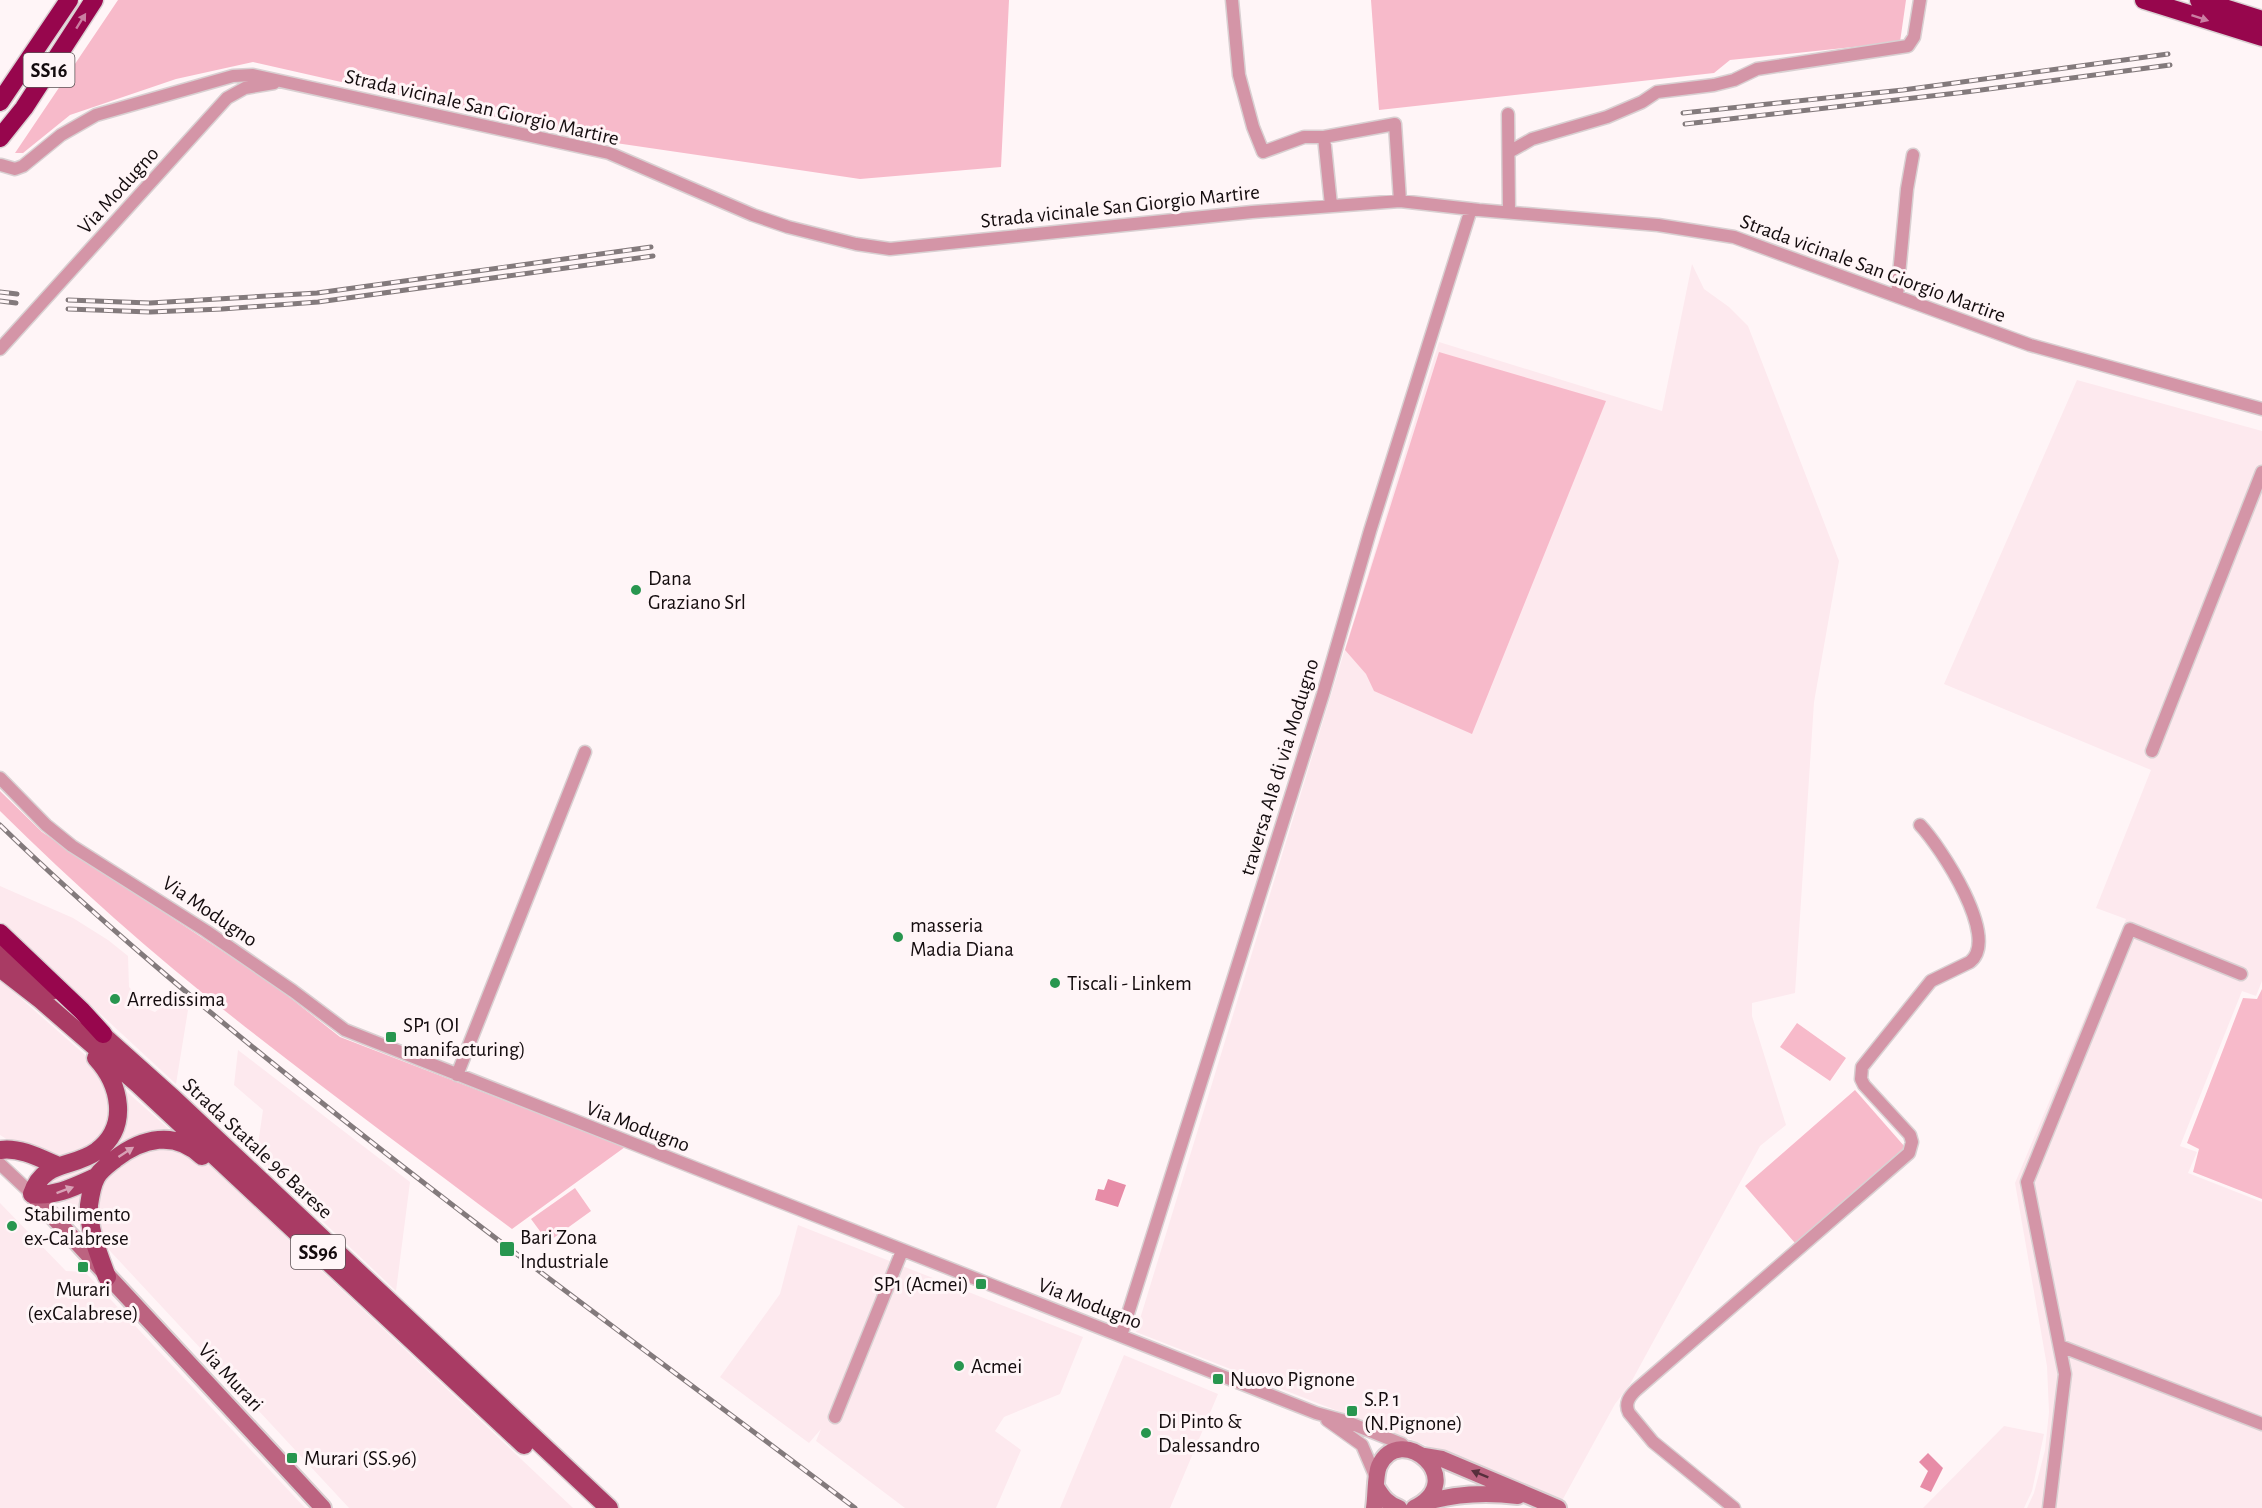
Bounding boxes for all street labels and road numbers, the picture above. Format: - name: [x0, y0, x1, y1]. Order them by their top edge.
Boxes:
- road number: SS16: [23, 53, 74, 87]
- street label: Strada vicinale San Giorgio Martire: [343, 66, 621, 149]
- street label: Via Modugno: [74, 143, 163, 238]
- street label: Strada vicinale San Giorgio Martire: [979, 181, 1261, 232]
- street label: Strada vicinale San Giorgio Martire: [1737, 211, 2008, 326]
- street label: traversa AI8 di via Modugno: [1236, 656, 1323, 878]
- street label: Via Modugno: [158, 872, 261, 951]
- street label: Strada Statale 96 Barese: [179, 1074, 336, 1223]
- street label: Via Modugno: [583, 1097, 693, 1156]
- road number: SS96: [291, 1235, 345, 1269]
- street label: Via Modugno: [1035, 1274, 1145, 1333]
- street label: Via Murari: [194, 1339, 267, 1415]

